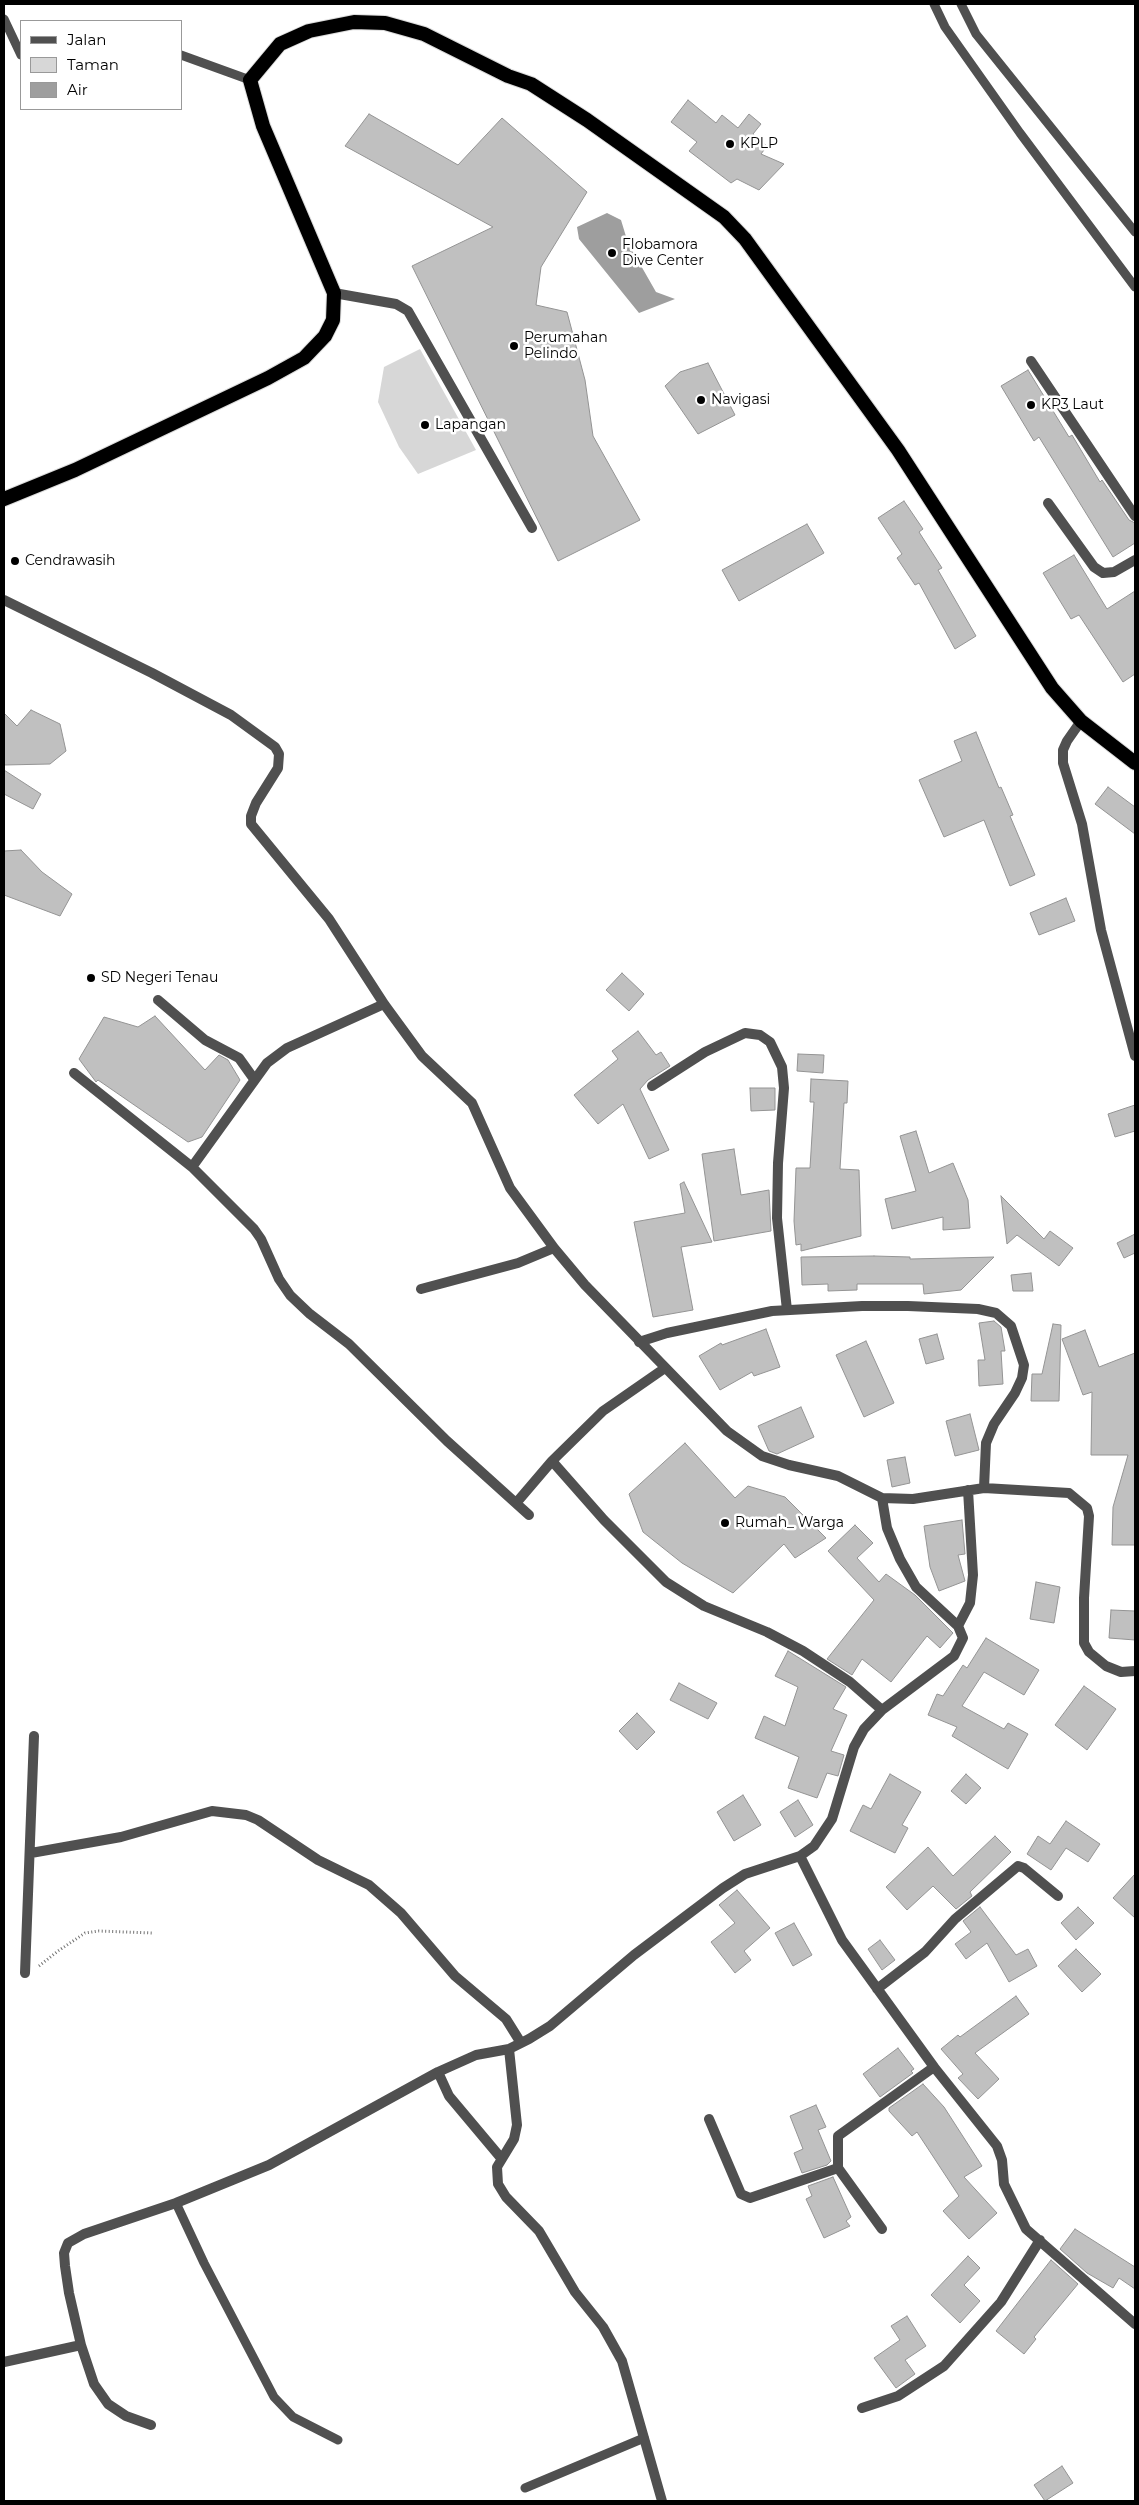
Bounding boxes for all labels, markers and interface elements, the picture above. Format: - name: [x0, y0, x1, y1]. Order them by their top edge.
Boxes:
- legend: [20, 20, 182, 110]
- text: Jalan: [67, 30, 106, 49]
- text: Taman: [67, 55, 119, 74]
- text: Air: [67, 80, 88, 99]
- place label: KPLP: [740, 136, 778, 152]
- marker: KPLP: [724, 138, 736, 150]
- place label: Flobamora Dive Center: [622, 237, 704, 270]
- marker: Flobamora Dive Center: [606, 247, 618, 259]
- place label: Perumahan Pelindo: [524, 330, 608, 362]
- marker: Perumahan Pelindo: [508, 340, 520, 352]
- place label: Navigasi: [711, 392, 770, 408]
- marker: Navigasi: [695, 394, 707, 406]
- place label: KP3 Laut: [1041, 397, 1104, 413]
- marker: KP3 Laut: [1025, 399, 1037, 411]
- place label: Lapangan: [435, 417, 506, 433]
- marker: Lapangan: [419, 419, 431, 431]
- place label: Cendrawasih: [25, 553, 116, 569]
- marker: Cendrawasih: [9, 555, 21, 567]
- place label: SD Negeri Tenau: [101, 970, 219, 986]
- marker: SD Negeri Tenau: [85, 972, 97, 984]
- place label: Rumah_ Warga: [735, 1515, 844, 1531]
- marker: Rumah_ Warga: [719, 1517, 731, 1529]

